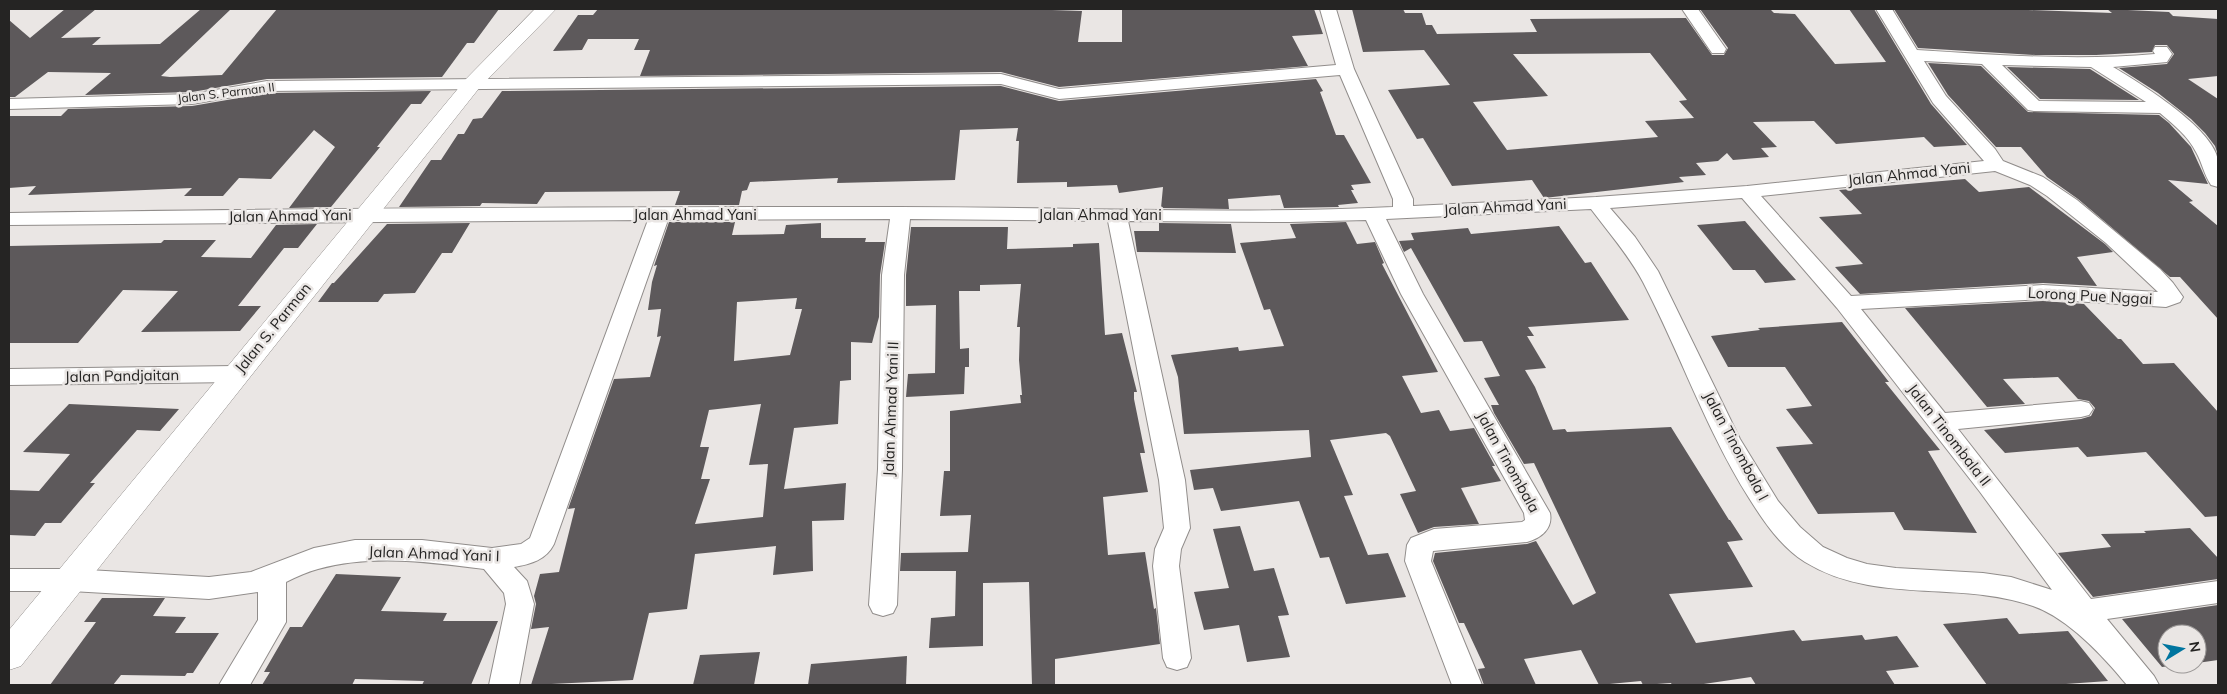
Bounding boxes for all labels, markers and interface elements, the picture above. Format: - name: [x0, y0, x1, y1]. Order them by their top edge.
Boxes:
- street label: Jalan S. Parman II: [176, 79, 275, 106]
- street label: Jalan Ahmad Yani: [1847, 158, 1971, 189]
- street label: Jalan Ahmad Yani: [1443, 194, 1567, 219]
- street label: Jalan Ahmad Yani: [228, 205, 352, 226]
- street label: Jalan Ahmad Yani: [633, 205, 757, 224]
- street label: Jalan Ahmad Yani: [1038, 205, 1162, 224]
- street label: Jalan S. Parman: [230, 279, 315, 377]
- street label: Lorong Pue Nggai: [2027, 283, 2153, 308]
- street label: Jalan Ahmad Yani II: [879, 341, 902, 477]
- street label: Jalan Pandjaitan: [65, 365, 179, 386]
- street label: Jalan Tinombala II: [1904, 380, 1995, 490]
- street label: Jalan Tinombala I: [1700, 388, 1773, 504]
- street label: Jalan Tinombala: [1473, 408, 1544, 516]
- street label: Jalan Ahmad Yani I: [368, 542, 500, 565]
- north arrow: [2157, 624, 2207, 674]
- text: N: [2185, 640, 2205, 654]

